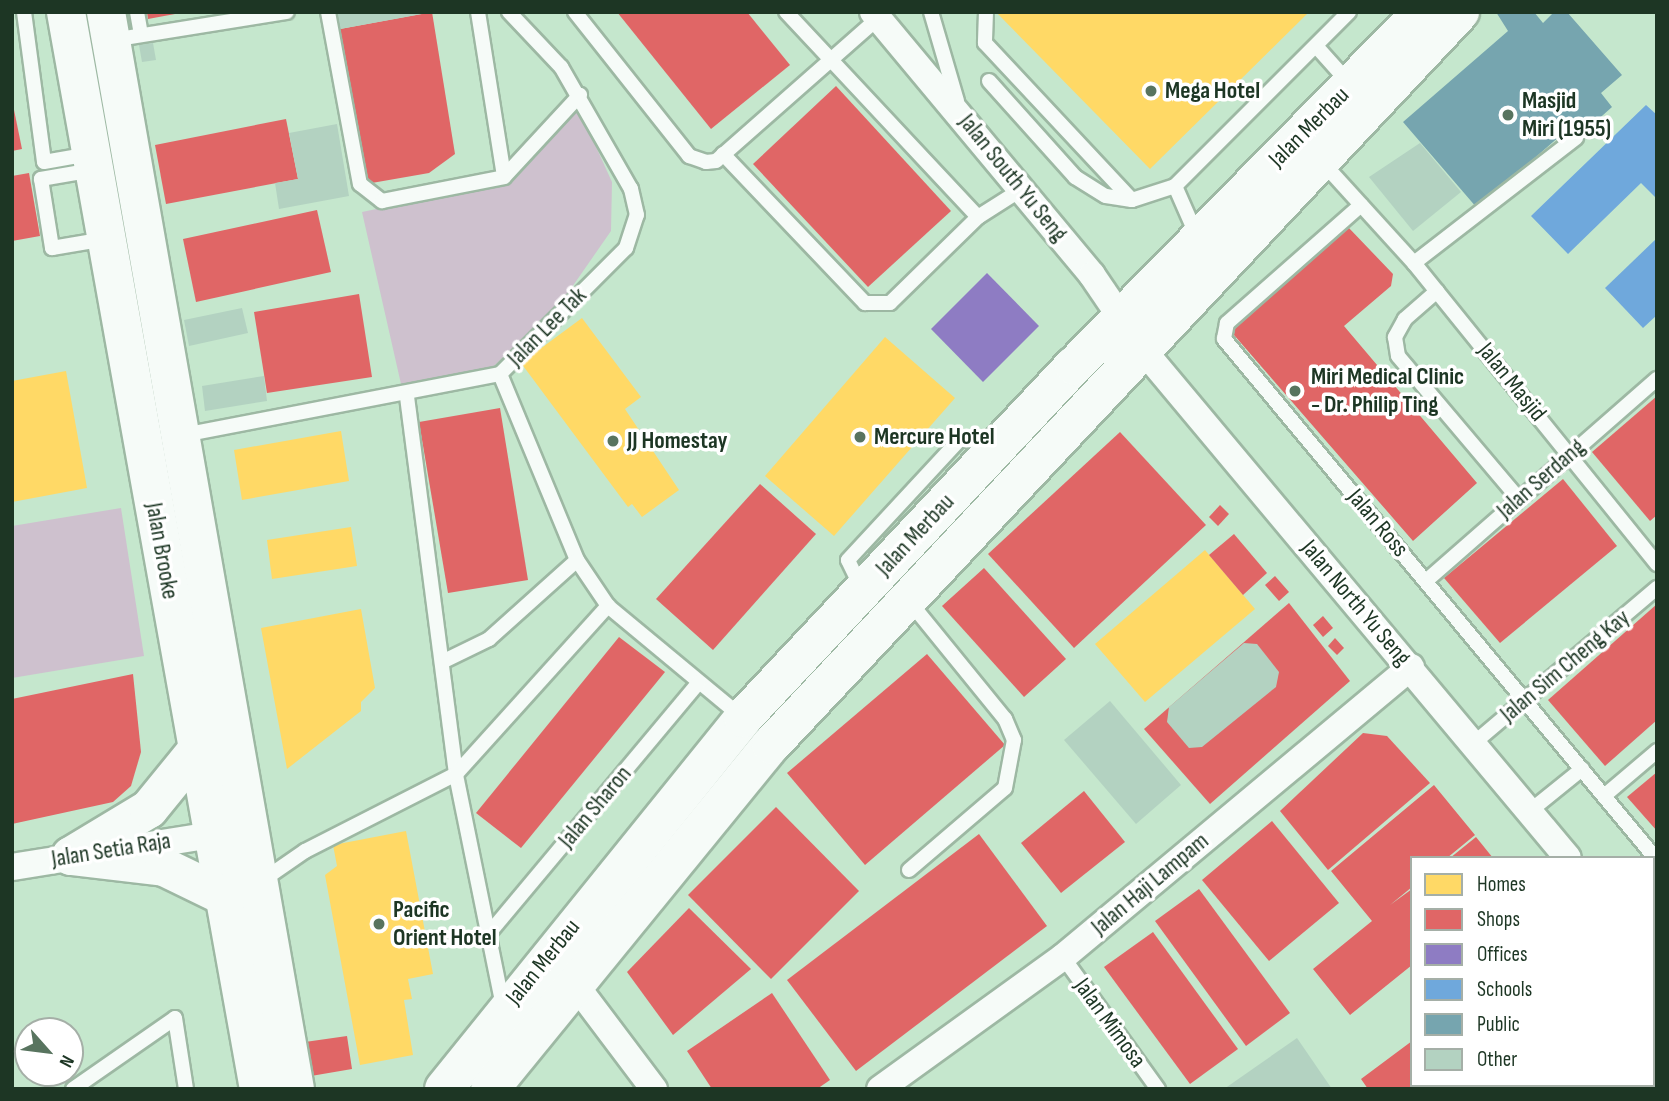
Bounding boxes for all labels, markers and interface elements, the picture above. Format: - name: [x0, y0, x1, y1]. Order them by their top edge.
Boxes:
- place label: Mega Hotel: [1165, 77, 1260, 105]
- street label: Jalan Merbau: [1263, 81, 1355, 173]
- marker: Mega Hotel: [1143, 83, 1159, 99]
- place label: Masjid Miri (1955): [1522, 87, 1611, 143]
- marker: Masjid Miri (1955): [1500, 107, 1516, 123]
- street label: Jalan South Yu Seng: [953, 108, 1073, 248]
- street label: Jalan Lee Tak: [501, 281, 593, 373]
- street label: Jalan Masjid: [1472, 337, 1552, 427]
- place label: Miri Medical Clinic - Dr. Philip Ting: [1311, 363, 1464, 419]
- marker: Miri Medical Clinic - Dr. Philip Ting: [1285, 381, 1305, 401]
- place label: Mercure Hotel: [874, 423, 995, 451]
- place label: JJ Homestay: [627, 427, 728, 455]
- marker: Mercure Hotel: [852, 429, 868, 445]
- marker: JJ Homestay: [605, 433, 621, 449]
- street label: Jalan Serdang: [1491, 433, 1591, 525]
- street label: Jalan Ross: [1341, 483, 1415, 563]
- street label: Jalan Merbau: [870, 488, 960, 582]
- street label: Jalan Brooke: [139, 500, 185, 602]
- street label: Jalan North Yu Seng: [1295, 534, 1417, 672]
- street label: Jalan Sim Cheng Kay: [1494, 603, 1636, 729]
- street label: Jalan Sharon: [552, 760, 638, 854]
- street label: Jalan Setia Raja: [49, 826, 173, 874]
- street label: Jalan Haji Lampam: [1086, 827, 1214, 941]
- legend: [1410, 856, 1655, 1087]
- text: Homes: [1477, 872, 1526, 897]
- place label: Pacific Orient Hotel: [393, 896, 497, 952]
- text: Shops: [1477, 907, 1520, 932]
- street label: Jalan Merbau: [500, 913, 586, 1011]
- marker: Pacific Orient Hotel: [371, 916, 387, 932]
- text: Offices: [1477, 942, 1528, 967]
- street label: Jalan Mimosa: [1068, 973, 1152, 1073]
- text: Schools: [1477, 977, 1532, 1002]
- text: Public: [1477, 1012, 1520, 1037]
- north arrow: [14, 1017, 84, 1087]
- text: Other: [1477, 1047, 1517, 1072]
- text: N: [54, 1051, 79, 1071]

